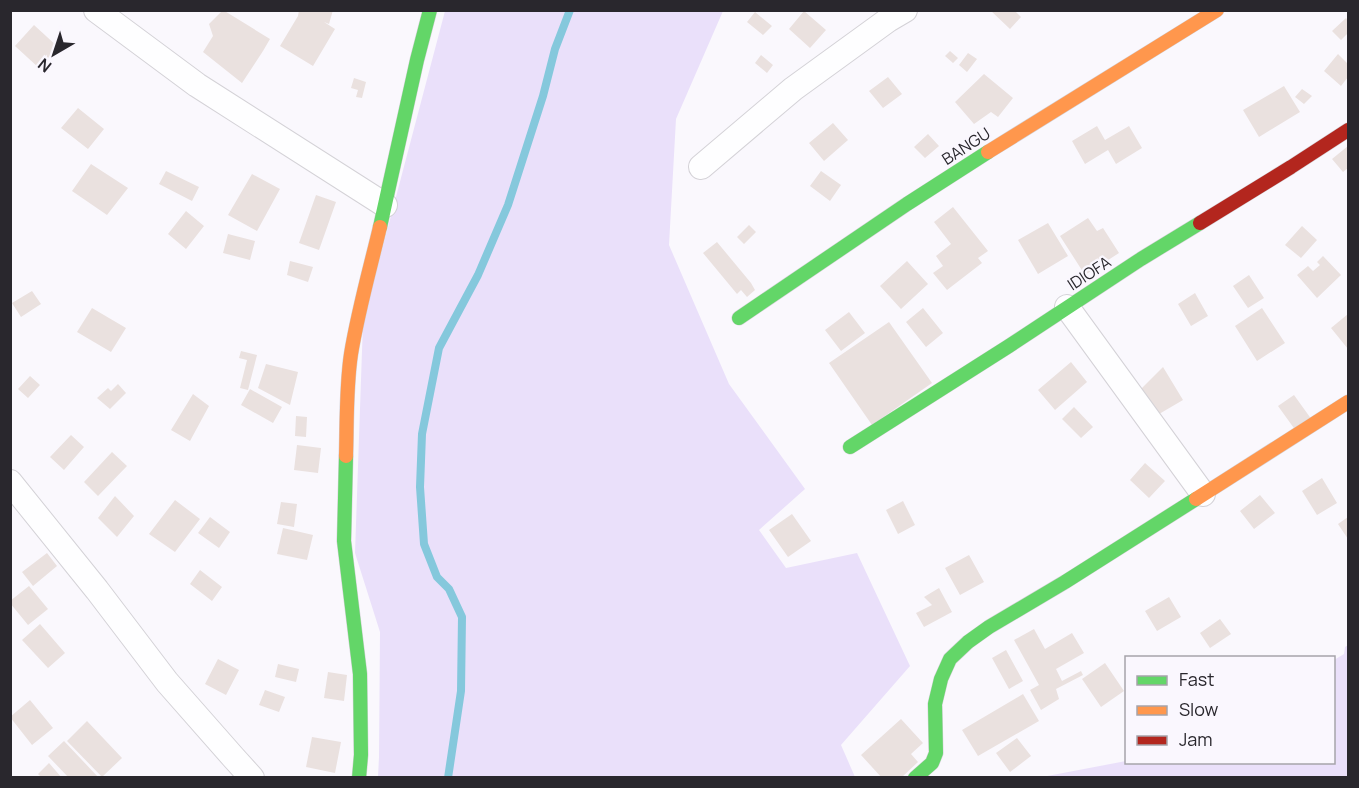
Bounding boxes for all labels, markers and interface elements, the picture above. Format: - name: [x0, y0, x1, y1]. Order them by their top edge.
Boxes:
- north arrow: [24, 24, 84, 84]
- text: N: [33, 53, 56, 78]
- street label: BANGU: [938, 122, 994, 170]
- street label: IDIOFA: [1063, 251, 1115, 295]
- legend: [1125, 656, 1335, 764]
- text: Fast: [1179, 667, 1214, 691]
- text: Slow: [1179, 697, 1219, 721]
- text: Jam: [1179, 727, 1213, 751]

